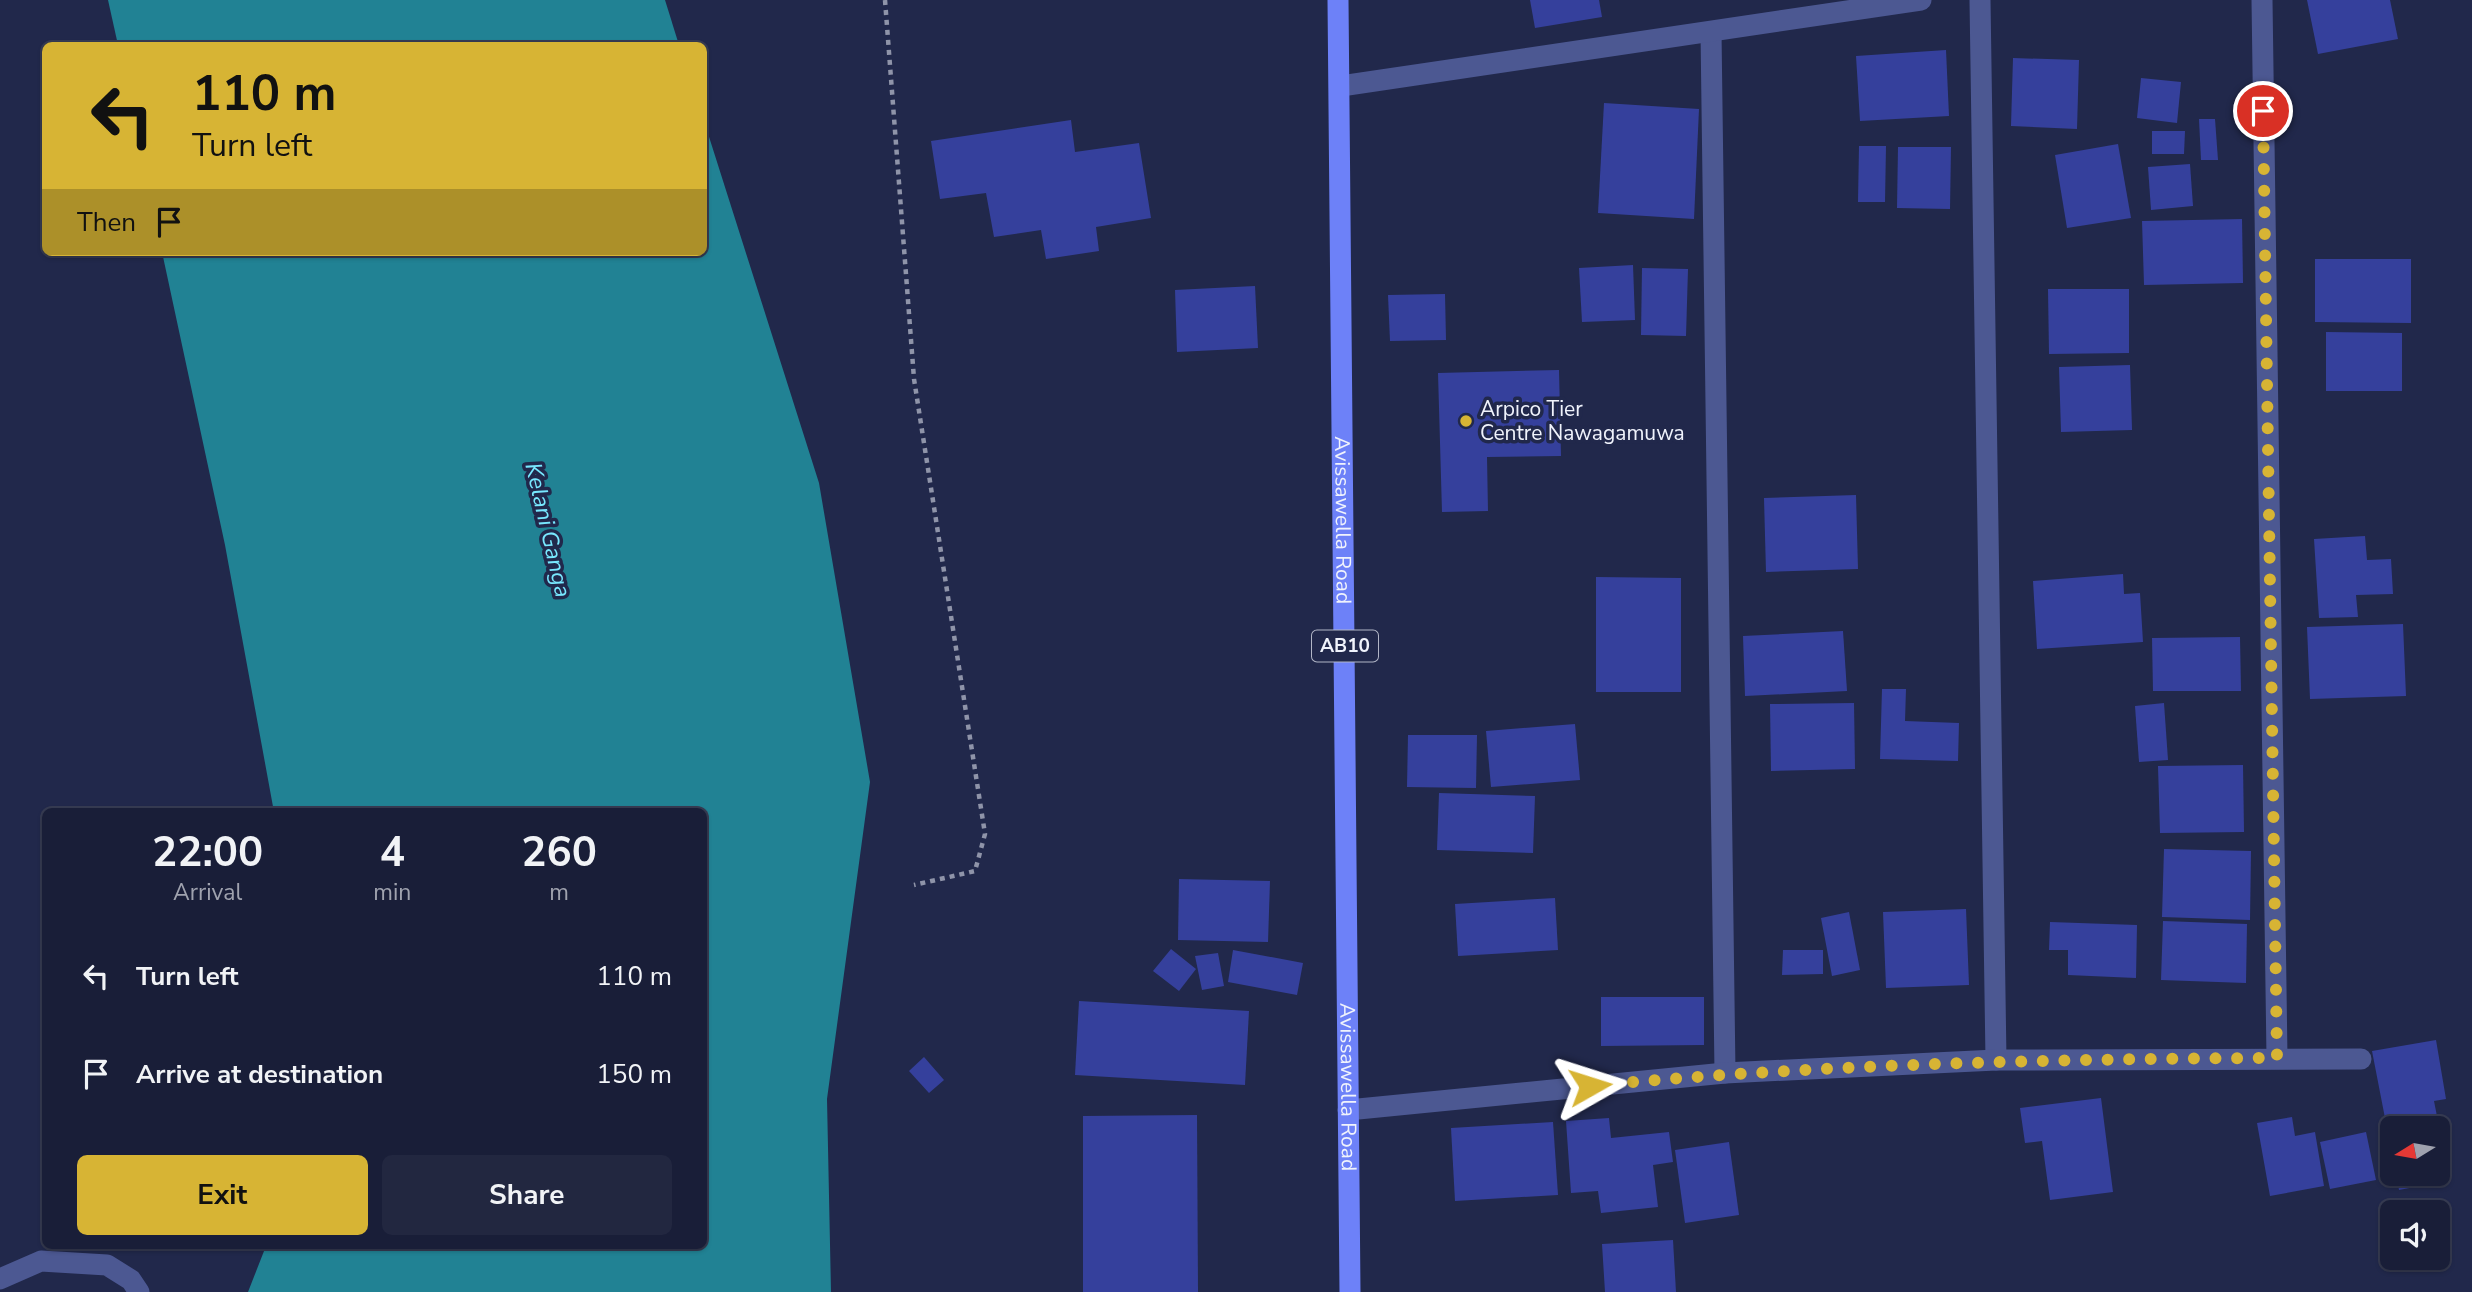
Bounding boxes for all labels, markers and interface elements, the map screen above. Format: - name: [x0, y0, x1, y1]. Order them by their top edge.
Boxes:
- text: 110 m: [192, 60, 336, 127]
- icon: left: [77, 70, 168, 161]
- pin: [2233, 81, 2293, 141]
- icon: arrive: [2244, 92, 2282, 130]
- text: Turn left: [192, 124, 312, 167]
- icon: arrive: [150, 203, 188, 241]
- text: Then: [77, 205, 136, 240]
- place label: Arpico Tier Centre Nawagamuwa: [1480, 395, 1685, 447]
- marker: Arpico Tier Centre Nawagamuwa: [1458, 413, 1474, 429]
- street label: Avissawella Road: [1328, 436, 1358, 604]
- water label: Kelani Ganga: [517, 460, 579, 600]
- road number: AB10: [1312, 631, 1378, 662]
- text: 22:00: [152, 824, 263, 881]
- text: 4: [380, 824, 405, 881]
- text: 260: [521, 824, 597, 881]
- text: Arrival: [173, 877, 242, 908]
- text: min: [373, 877, 411, 908]
- text: m: [549, 877, 569, 908]
- icon: left: [77, 957, 115, 995]
- text: Turn left: [136, 959, 239, 994]
- text: 110 m: [596, 959, 672, 994]
- street label: Avissawella Road: [1333, 1003, 1363, 1171]
- position arrow: [1553, 1049, 1627, 1123]
- icon: arrive: [77, 1055, 115, 1093]
- text: Arrive at destination: [136, 1057, 383, 1092]
- text: 150 m: [596, 1057, 672, 1092]
- north arrow: [2380, 1116, 2450, 1186]
- map controls: [2380, 1116, 2450, 1270]
- button: Exit: [77, 1155, 368, 1235]
- button: Share: [382, 1155, 672, 1235]
- button: sound: [2380, 1200, 2450, 1270]

